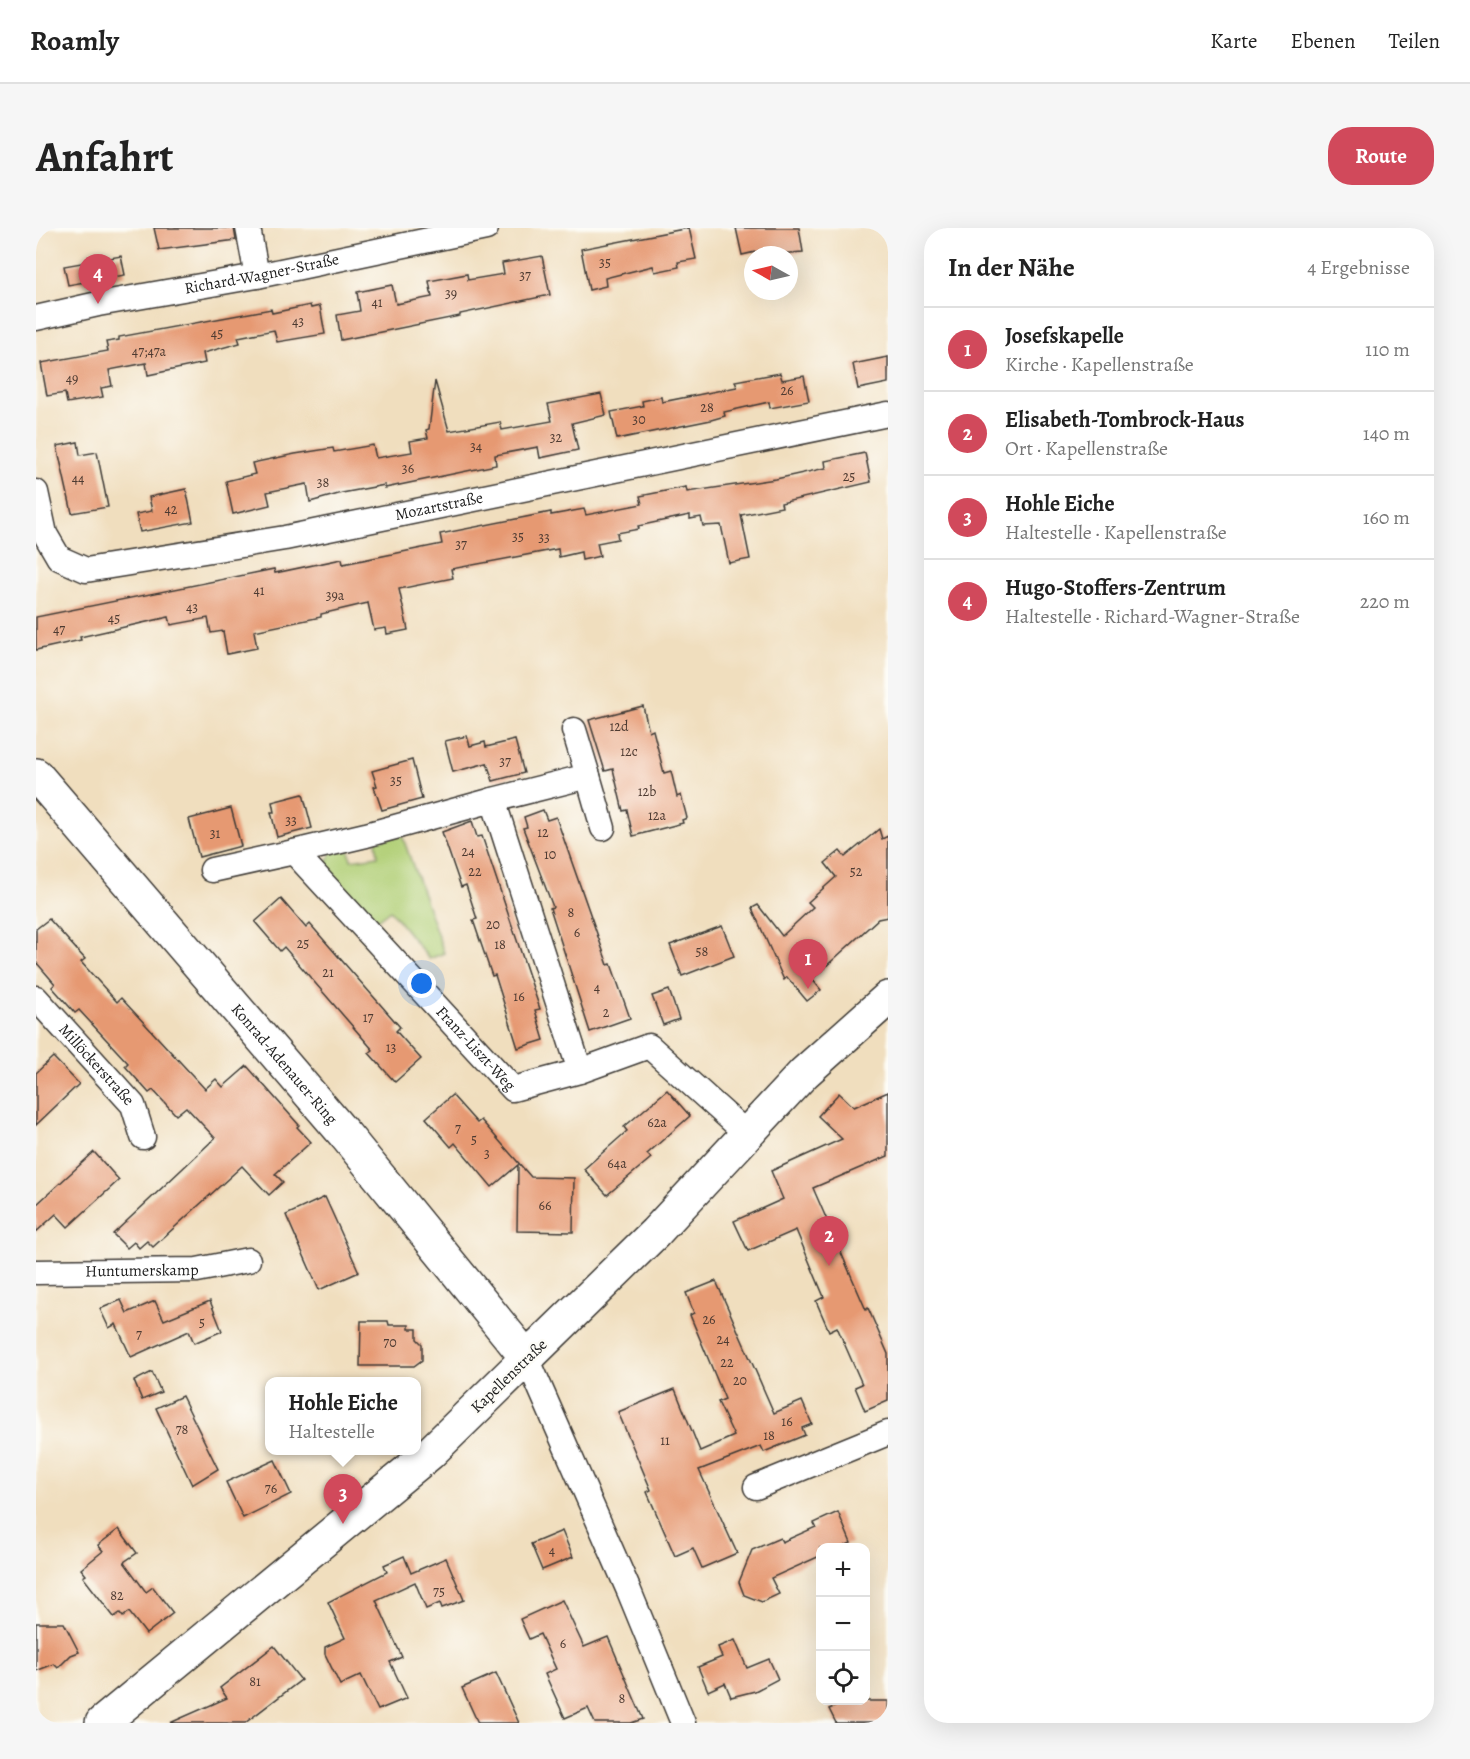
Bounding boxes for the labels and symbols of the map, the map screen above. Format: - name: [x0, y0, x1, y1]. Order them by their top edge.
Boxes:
- north arrow: [744, 246, 798, 300]
- street label: Richard-Wagner-Straße: [183, 248, 341, 300]
- house number: 35: [599, 253, 611, 272]
- pin: 4: [78, 254, 118, 304]
- house number: 37: [519, 266, 531, 285]
- house number: 39: [445, 284, 457, 303]
- house number: 41: [371, 293, 383, 312]
- house number: 43: [292, 312, 304, 331]
- house number: 45: [211, 324, 223, 343]
- house number: 47;47a: [132, 342, 167, 361]
- house number: 49: [66, 369, 78, 388]
- house number: 26: [780, 381, 794, 400]
- house number: 28: [700, 398, 714, 417]
- house number: 30: [632, 410, 646, 429]
- house number: 32: [550, 428, 563, 447]
- house number: 34: [470, 437, 482, 456]
- house number: 36: [402, 459, 414, 478]
- house number: 25: [843, 467, 855, 486]
- house number: 44: [72, 469, 84, 488]
- house number: 38: [317, 473, 330, 492]
- street label: Mozartstraße: [393, 487, 485, 526]
- house number: 42: [165, 500, 178, 519]
- house number: 35: [512, 527, 524, 546]
- house number: 33: [538, 528, 550, 547]
- house number: 37: [455, 535, 467, 554]
- house number: 41: [253, 581, 265, 600]
- house number: 39a: [326, 586, 345, 605]
- house number: 43: [186, 598, 198, 617]
- house number: 45: [108, 609, 120, 628]
- house number: 47: [53, 620, 65, 639]
- house number: 12d: [610, 717, 629, 736]
- house number: 12c: [620, 742, 638, 761]
- house number: 37: [499, 752, 511, 771]
- house number: 35: [390, 771, 402, 790]
- house number: 12b: [638, 782, 656, 801]
- house number: 12a: [648, 806, 666, 825]
- house number: 33: [285, 811, 297, 830]
- house number: 12: [537, 823, 549, 842]
- house number: 31: [210, 824, 221, 843]
- house number: 24: [462, 842, 475, 861]
- house number: 10: [544, 845, 556, 864]
- house number: 22: [468, 862, 482, 881]
- house number: 52: [850, 862, 863, 881]
- house number: 8: [568, 903, 575, 922]
- house number: 20: [486, 915, 500, 934]
- house number: 6: [574, 923, 580, 942]
- house number: 25: [297, 934, 309, 953]
- house number: 18: [494, 935, 506, 954]
- pin: 1: [788, 940, 828, 989]
- house number: 58: [696, 942, 709, 961]
- house number: 21: [322, 963, 334, 982]
- your location: [407, 969, 436, 998]
- house number: 4: [594, 978, 600, 997]
- house number: 16: [513, 987, 525, 1006]
- street label: Konrad-Adenauer-Ring: [226, 999, 342, 1129]
- street label: Franz-Liszt-Weg: [431, 1001, 521, 1096]
- house number: 2: [603, 1003, 610, 1022]
- house number: 17: [363, 1008, 373, 1027]
- street label: Millöckerstraße: [54, 1019, 139, 1110]
- house number: 13: [386, 1038, 396, 1057]
- house number: 62a: [647, 1113, 667, 1132]
- house number: 7: [455, 1119, 461, 1138]
- house number: 5: [471, 1130, 477, 1149]
- house number: 3: [484, 1144, 490, 1163]
- house number: 64a: [607, 1154, 627, 1173]
- house number: 66: [539, 1196, 551, 1215]
- pin: 2: [810, 1216, 848, 1266]
- street label: Huntumerskamp: [85, 1259, 199, 1282]
- house number: 26: [702, 1310, 716, 1329]
- house number: 5: [199, 1313, 205, 1332]
- house number: 7: [136, 1325, 142, 1344]
- house number: 24: [717, 1330, 730, 1349]
- house number: 70: [383, 1333, 397, 1352]
- street label: Kapellenstraße: [466, 1334, 552, 1418]
- house number: 22: [720, 1353, 734, 1372]
- house number: 20: [733, 1371, 747, 1390]
- house number: 16: [781, 1412, 793, 1431]
- house number: 78: [176, 1420, 189, 1439]
- house number: 18: [763, 1426, 775, 1445]
- house number: 11: [660, 1431, 670, 1450]
- pin: 3: [324, 1474, 362, 1524]
- house number: 76: [265, 1479, 277, 1498]
- house number: 4: [549, 1541, 555, 1560]
- house number: 75: [433, 1582, 445, 1601]
- house number: 82: [110, 1586, 124, 1605]
- house number: 6: [560, 1634, 566, 1653]
- house number: 81: [249, 1672, 261, 1691]
- house number: 8: [619, 1689, 626, 1708]

